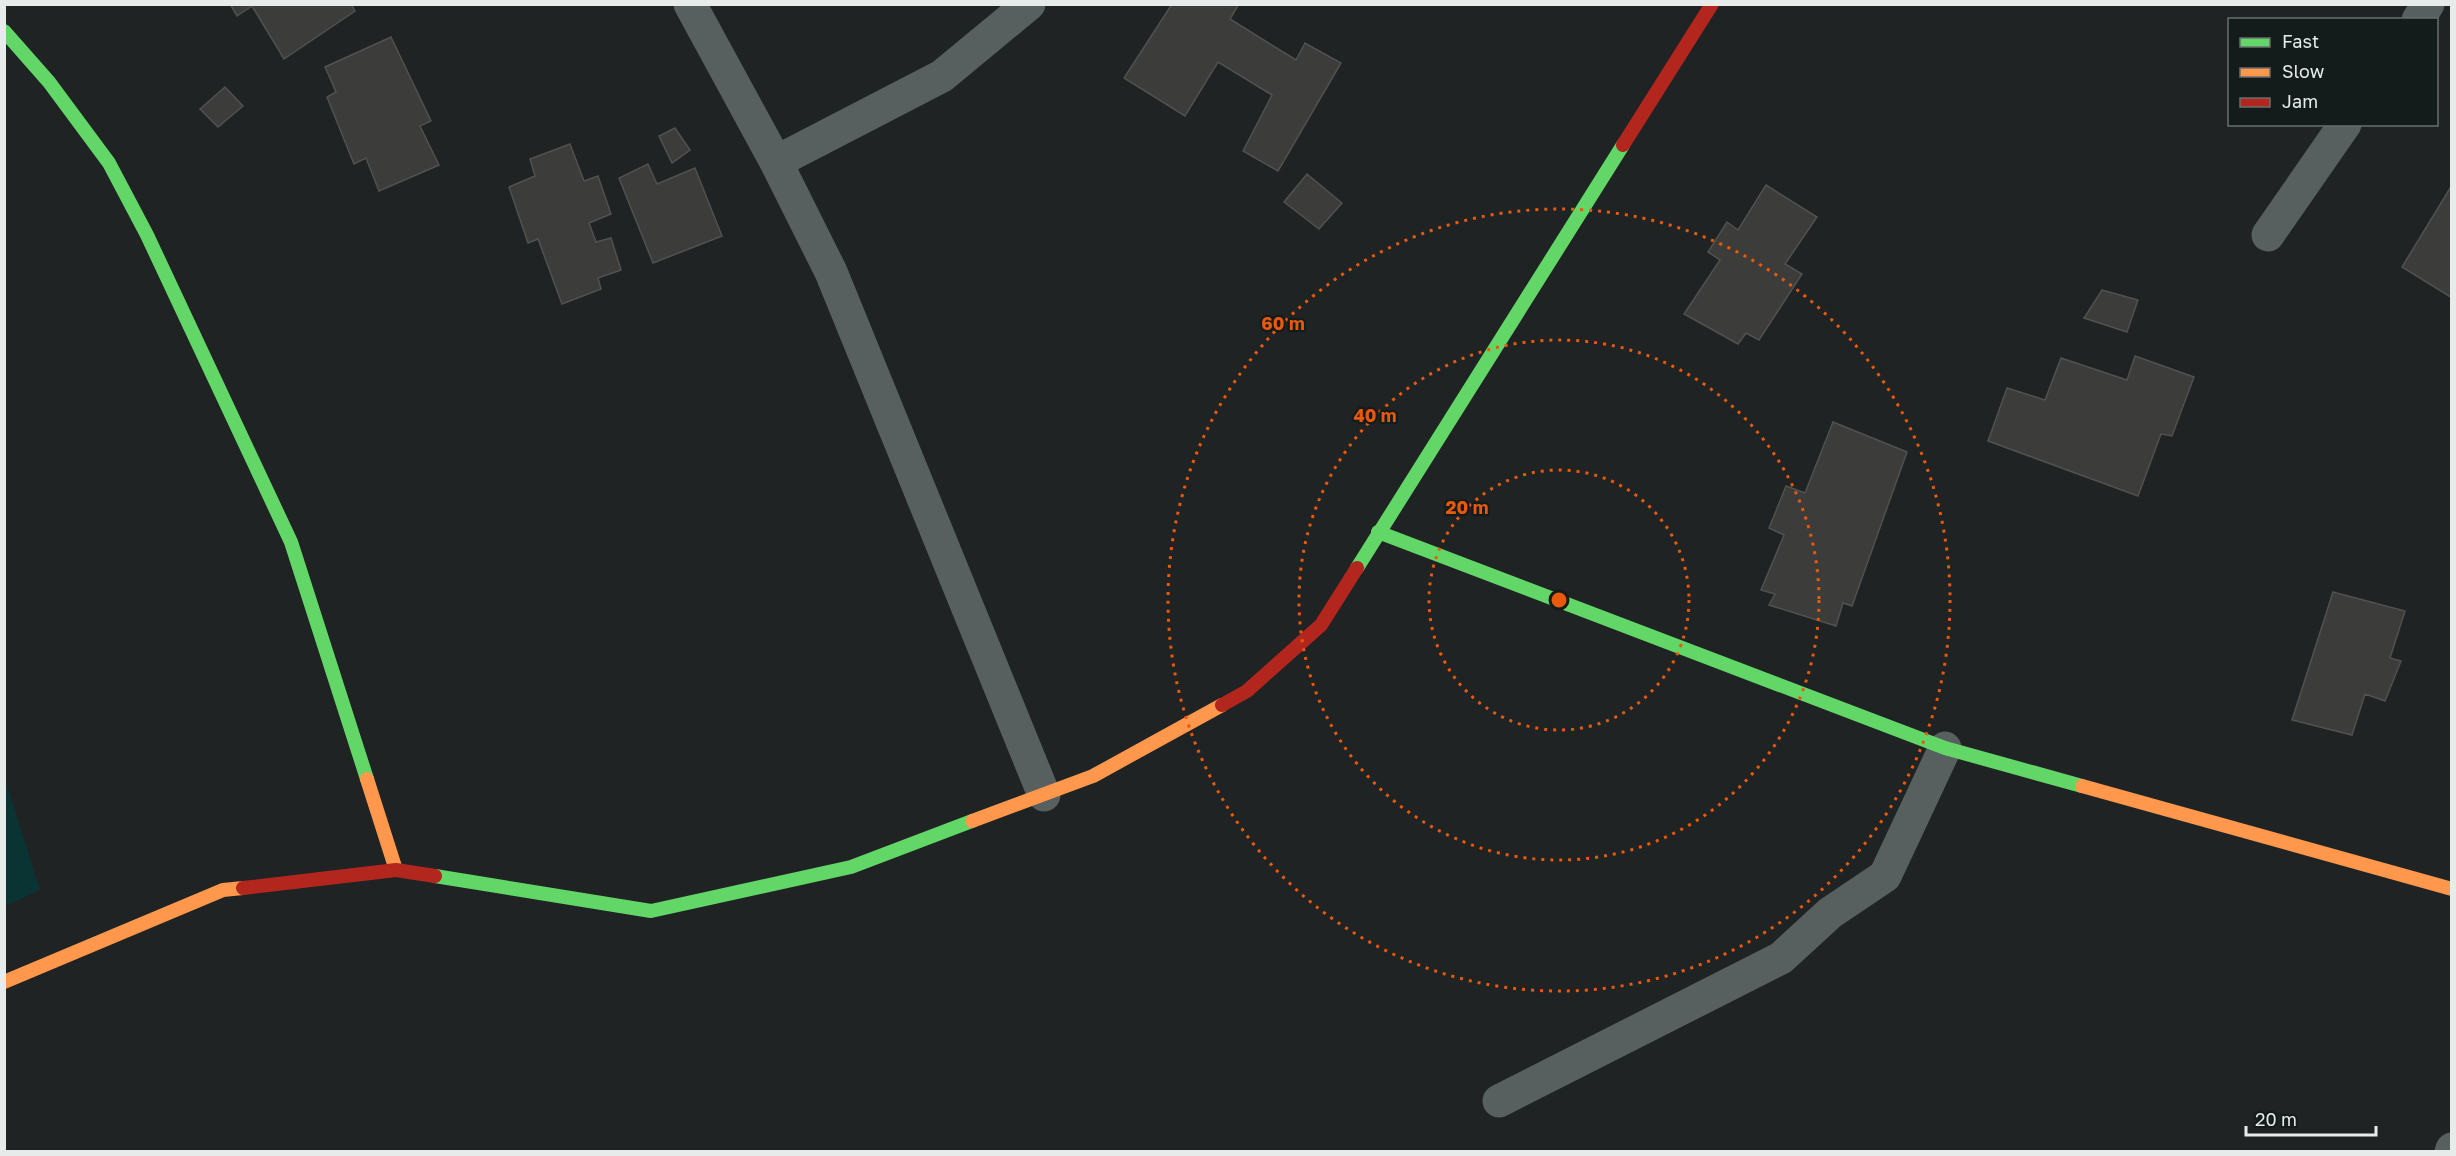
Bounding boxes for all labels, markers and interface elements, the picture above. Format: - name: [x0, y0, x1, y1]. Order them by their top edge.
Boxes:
- legend: [2228, 18, 2438, 126]
- text: Fast: [2282, 30, 2319, 52]
- text: Slow: [2282, 60, 2325, 82]
- text: Jam: [2282, 90, 2318, 112]
- text: 60 m: [1261, 312, 1305, 334]
- text: 40 m: [1353, 404, 1397, 426]
- text: 20 m: [1446, 496, 1488, 518]
- centre of rings: [1549, 590, 1569, 610]
- scale bar: [2246, 1099, 2376, 1137]
- text: 20 m: [2255, 1108, 2297, 1130]

